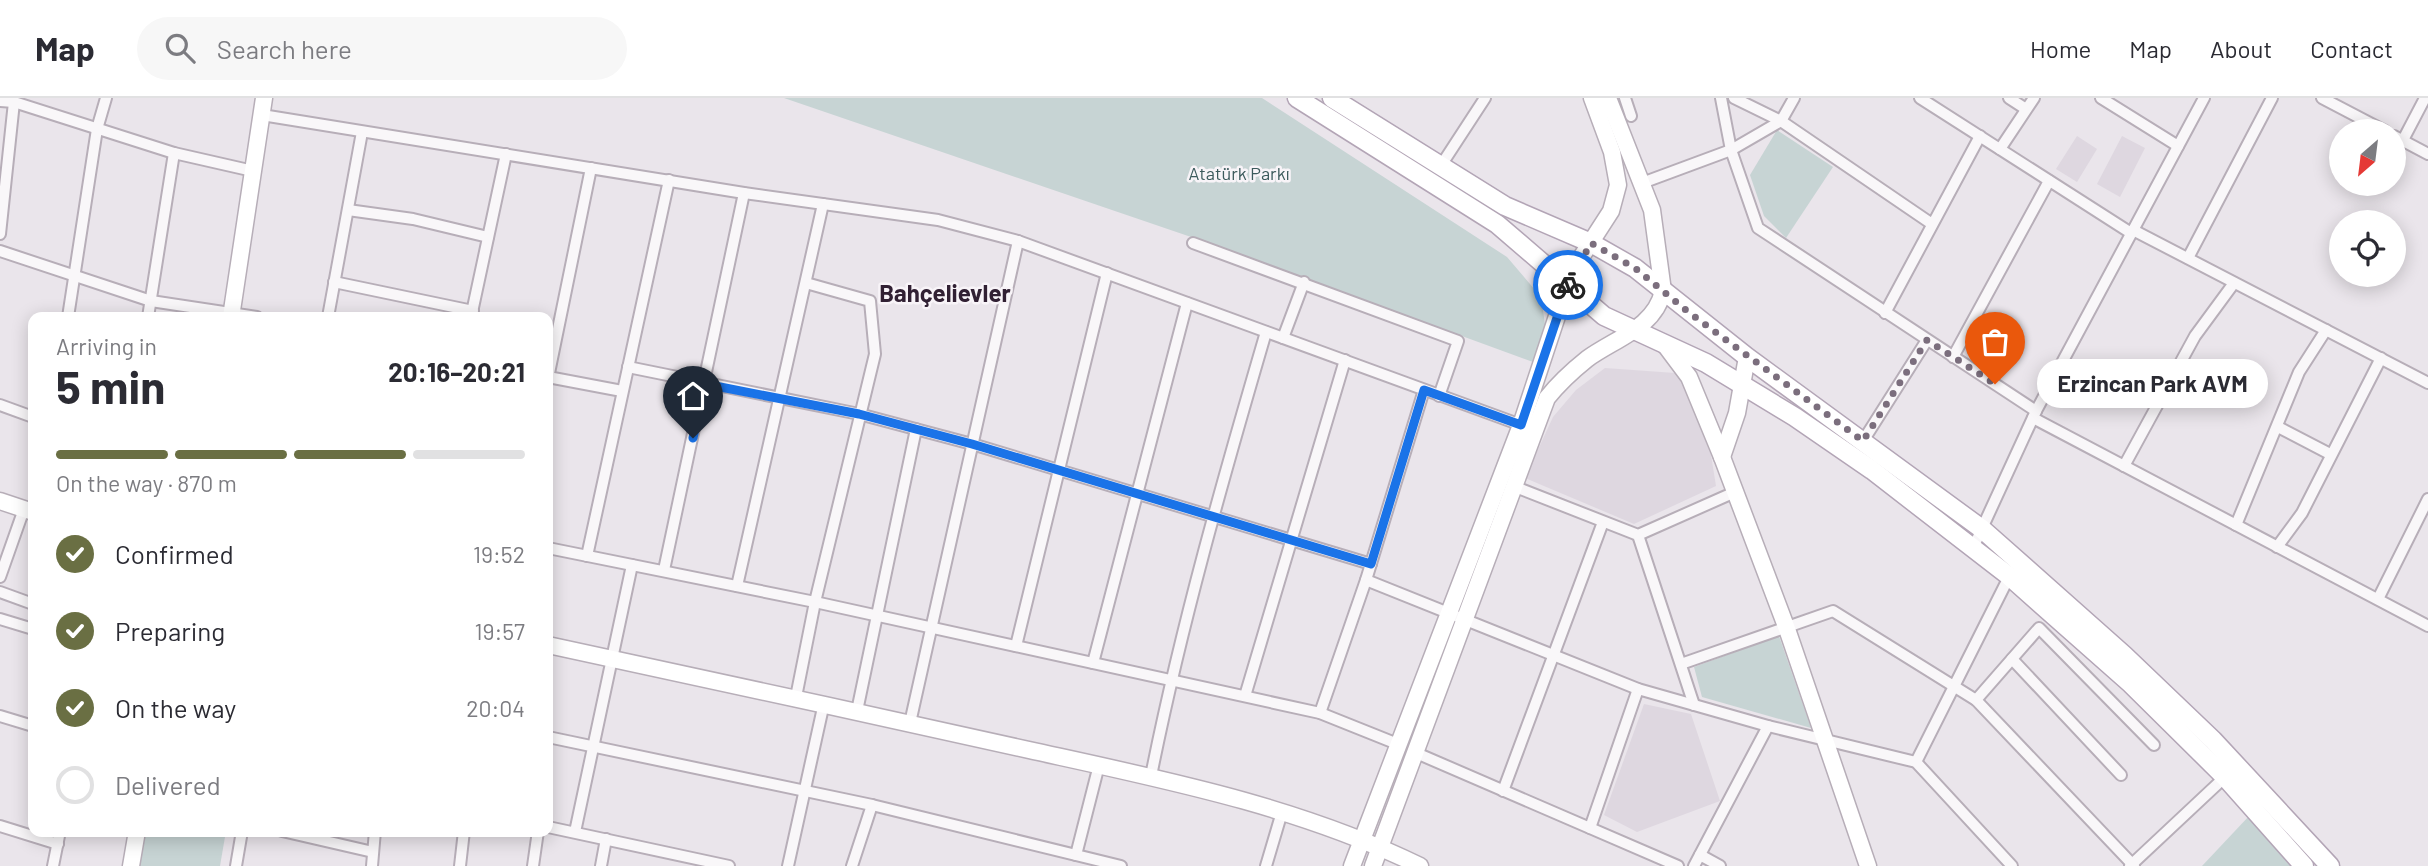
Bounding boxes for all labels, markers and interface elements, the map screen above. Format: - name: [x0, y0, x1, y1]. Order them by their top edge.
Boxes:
- search box: [137, 17, 627, 80]
- text: Map: [35, 28, 95, 68]
- icon: search: [161, 29, 199, 67]
- text: Search here: [217, 33, 352, 64]
- text: Home: [2030, 34, 2091, 63]
- text: Map: [2129, 34, 2172, 63]
- text: About: [2210, 34, 2272, 63]
- text: Contact: [2310, 34, 2393, 63]
- north arrow: [2329, 119, 2406, 196]
- map controls: [2329, 119, 2406, 287]
- park label: Atatürk Parkı: [1189, 162, 1290, 184]
- button: locate: [2329, 210, 2406, 287]
- courier: [1533, 250, 1603, 320]
- icon: bike: [1549, 266, 1587, 304]
- district label: Bahçelievler: [879, 278, 1011, 307]
- pin: [1965, 312, 2025, 384]
- icon: bag: [1976, 323, 2014, 361]
- text: Arriving in: [56, 332, 157, 360]
- text: 20:16–20:21: [388, 356, 525, 387]
- text: 5 min: [56, 358, 165, 413]
- callout: Erzincan Park AVM: [2037, 360, 2268, 408]
- pin: [663, 366, 723, 438]
- text: Erzincan Park AVM: [2057, 369, 2248, 397]
- icon: home: [674, 377, 712, 415]
- text: On the way · 870 m: [56, 469, 237, 497]
- icon: check: [56, 535, 94, 573]
- text: Confirmed: [115, 538, 234, 569]
- text: 19:52: [473, 540, 525, 568]
- icon: check: [56, 612, 94, 650]
- text: Preparing: [115, 615, 225, 646]
- text: 19:57: [474, 617, 525, 645]
- icon: check: [56, 689, 94, 727]
- text: On the way: [115, 692, 236, 723]
- text: 20:04: [466, 694, 525, 722]
- text: Delivered: [115, 769, 221, 800]

